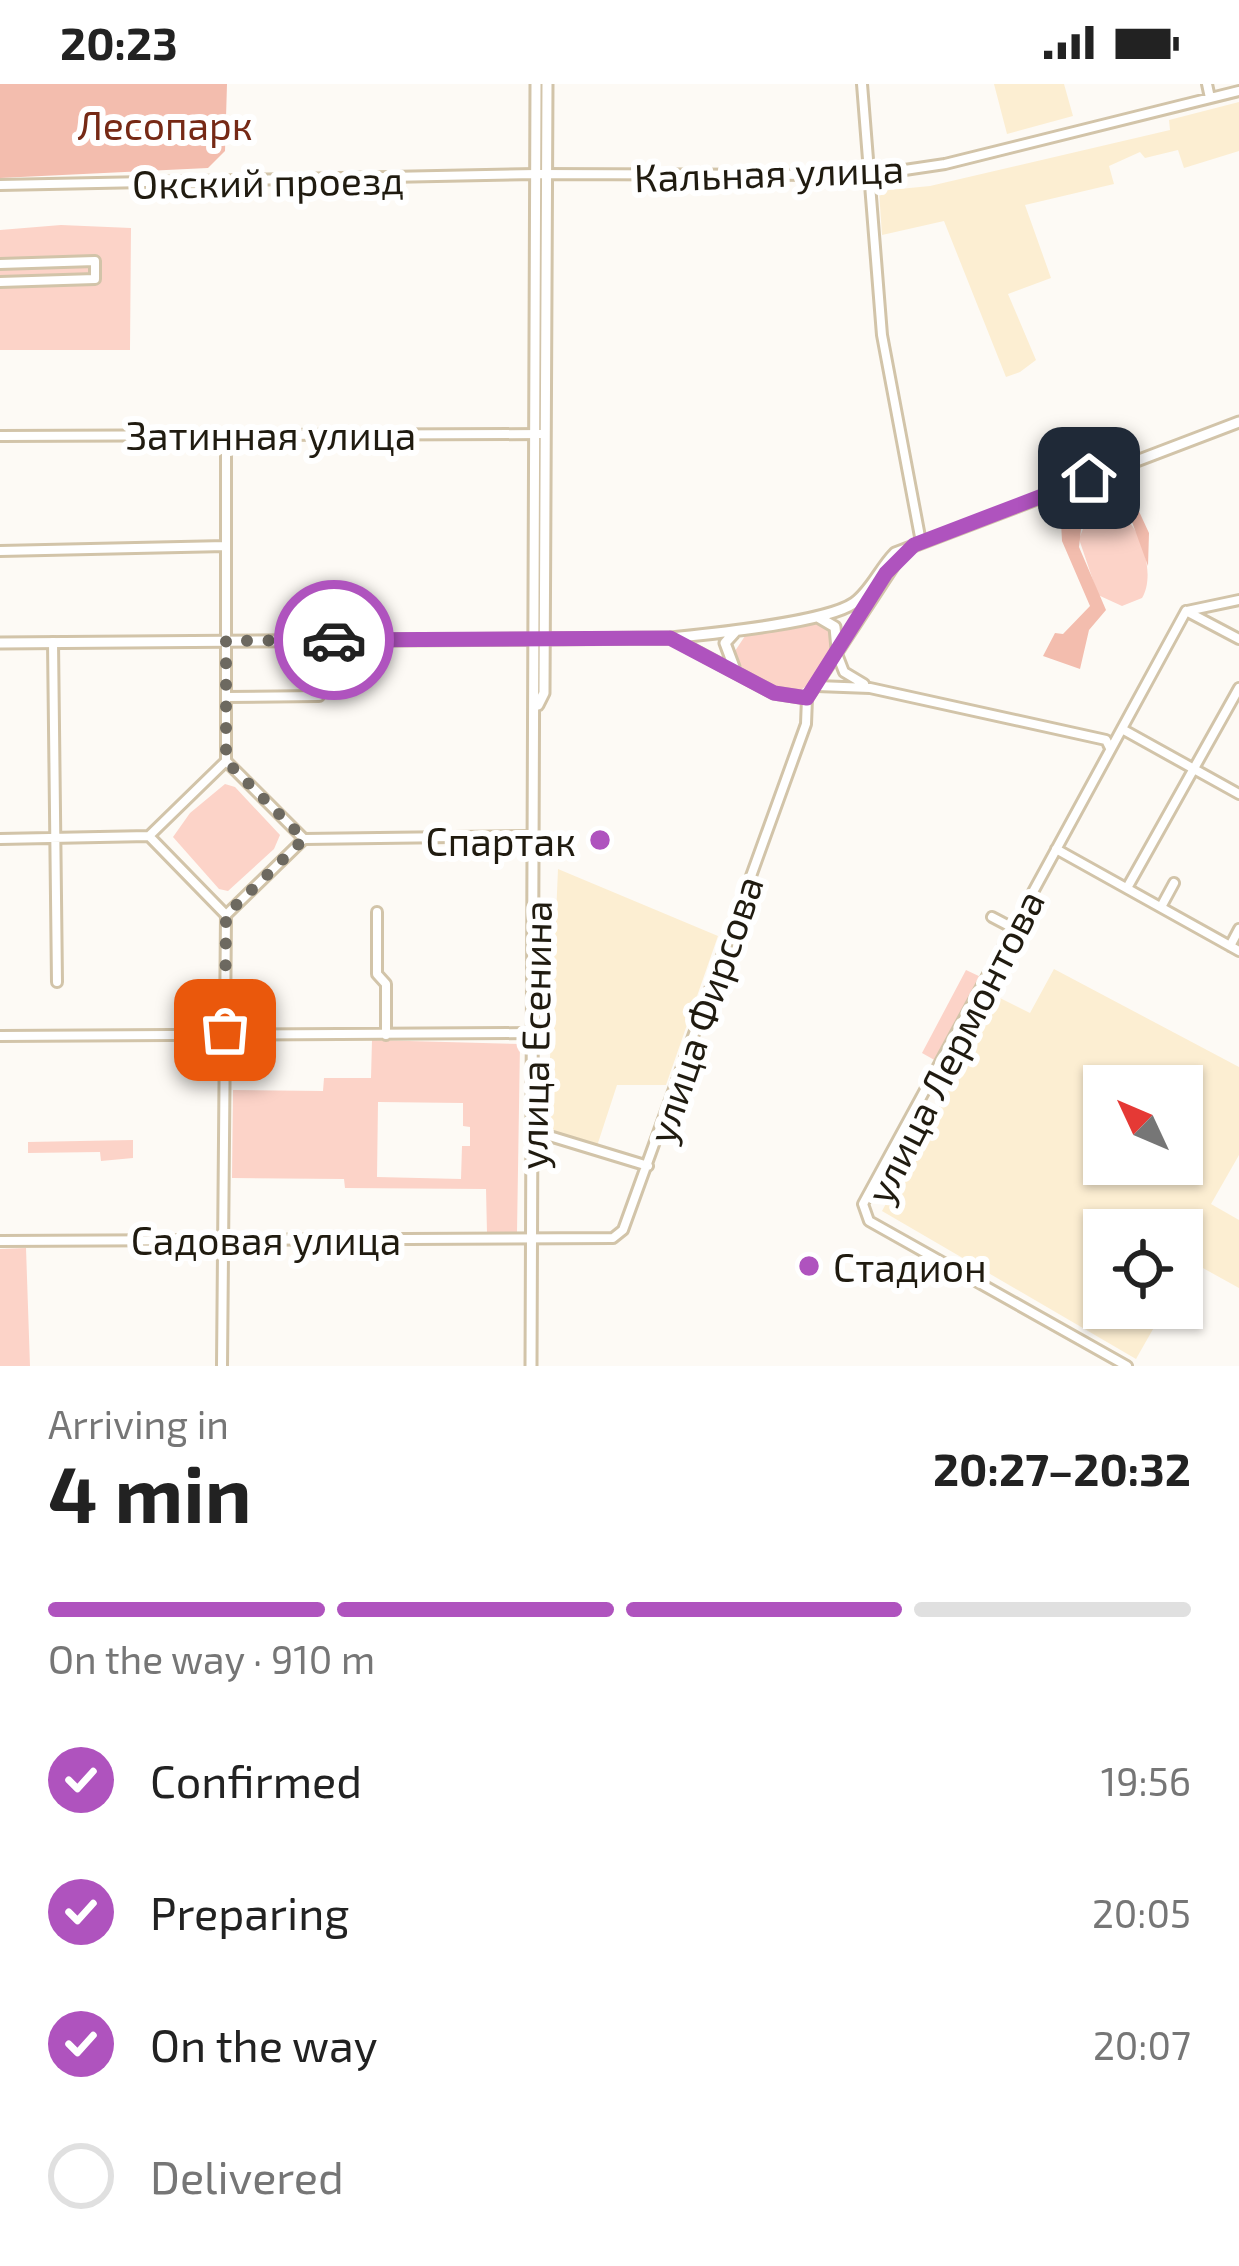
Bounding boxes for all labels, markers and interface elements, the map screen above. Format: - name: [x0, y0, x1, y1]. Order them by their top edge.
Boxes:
- text: 20:23: [60, 15, 178, 69]
- park label: Лесопарк: [77, 101, 253, 148]
- street label: Кальная улица: [633, 144, 905, 201]
- street label: Окский проезд: [132, 155, 404, 207]
- street label: Затинная улица: [126, 411, 416, 459]
- pin: [1038, 427, 1140, 529]
- icon: home: [1056, 445, 1122, 511]
- courier: [274, 580, 394, 700]
- icon: car: [301, 607, 367, 673]
- place label: Спартак: [426, 817, 576, 864]
- marker: Спартак: [587, 827, 613, 853]
- street label: улица Фирсова: [636, 869, 773, 1149]
- street label: улица Лермонтова: [855, 882, 1054, 1211]
- street label: улица Есенина: [508, 900, 561, 1170]
- pin: [174, 979, 276, 1081]
- icon: bag: [192, 997, 258, 1063]
- north arrow: [1083, 1065, 1203, 1185]
- map controls: [1083, 1065, 1203, 1329]
- button: locate: [1083, 1209, 1203, 1329]
- street label: Садовая улица: [131, 1216, 401, 1264]
- place label: Стадион: [833, 1243, 987, 1290]
- marker: Стадион: [796, 1253, 822, 1279]
- text: Arriving in: [48, 1400, 229, 1447]
- text: 20:27–20:32: [933, 1441, 1191, 1495]
- text: 4 min: [48, 1445, 252, 1539]
- text: On the way · 910 m: [48, 1635, 375, 1682]
- icon: check: [48, 1747, 114, 1813]
- text: Confirmed: [150, 1753, 362, 1807]
- text: 19:56: [1101, 1757, 1191, 1804]
- icon: check: [48, 1879, 114, 1945]
- text: Preparing: [150, 1885, 349, 1939]
- text: 20:05: [1092, 1889, 1191, 1936]
- icon: check: [48, 2011, 114, 2077]
- text: On the way: [150, 2017, 377, 2071]
- text: 20:07: [1093, 2021, 1191, 2068]
- text: Delivered: [150, 2149, 344, 2203]

